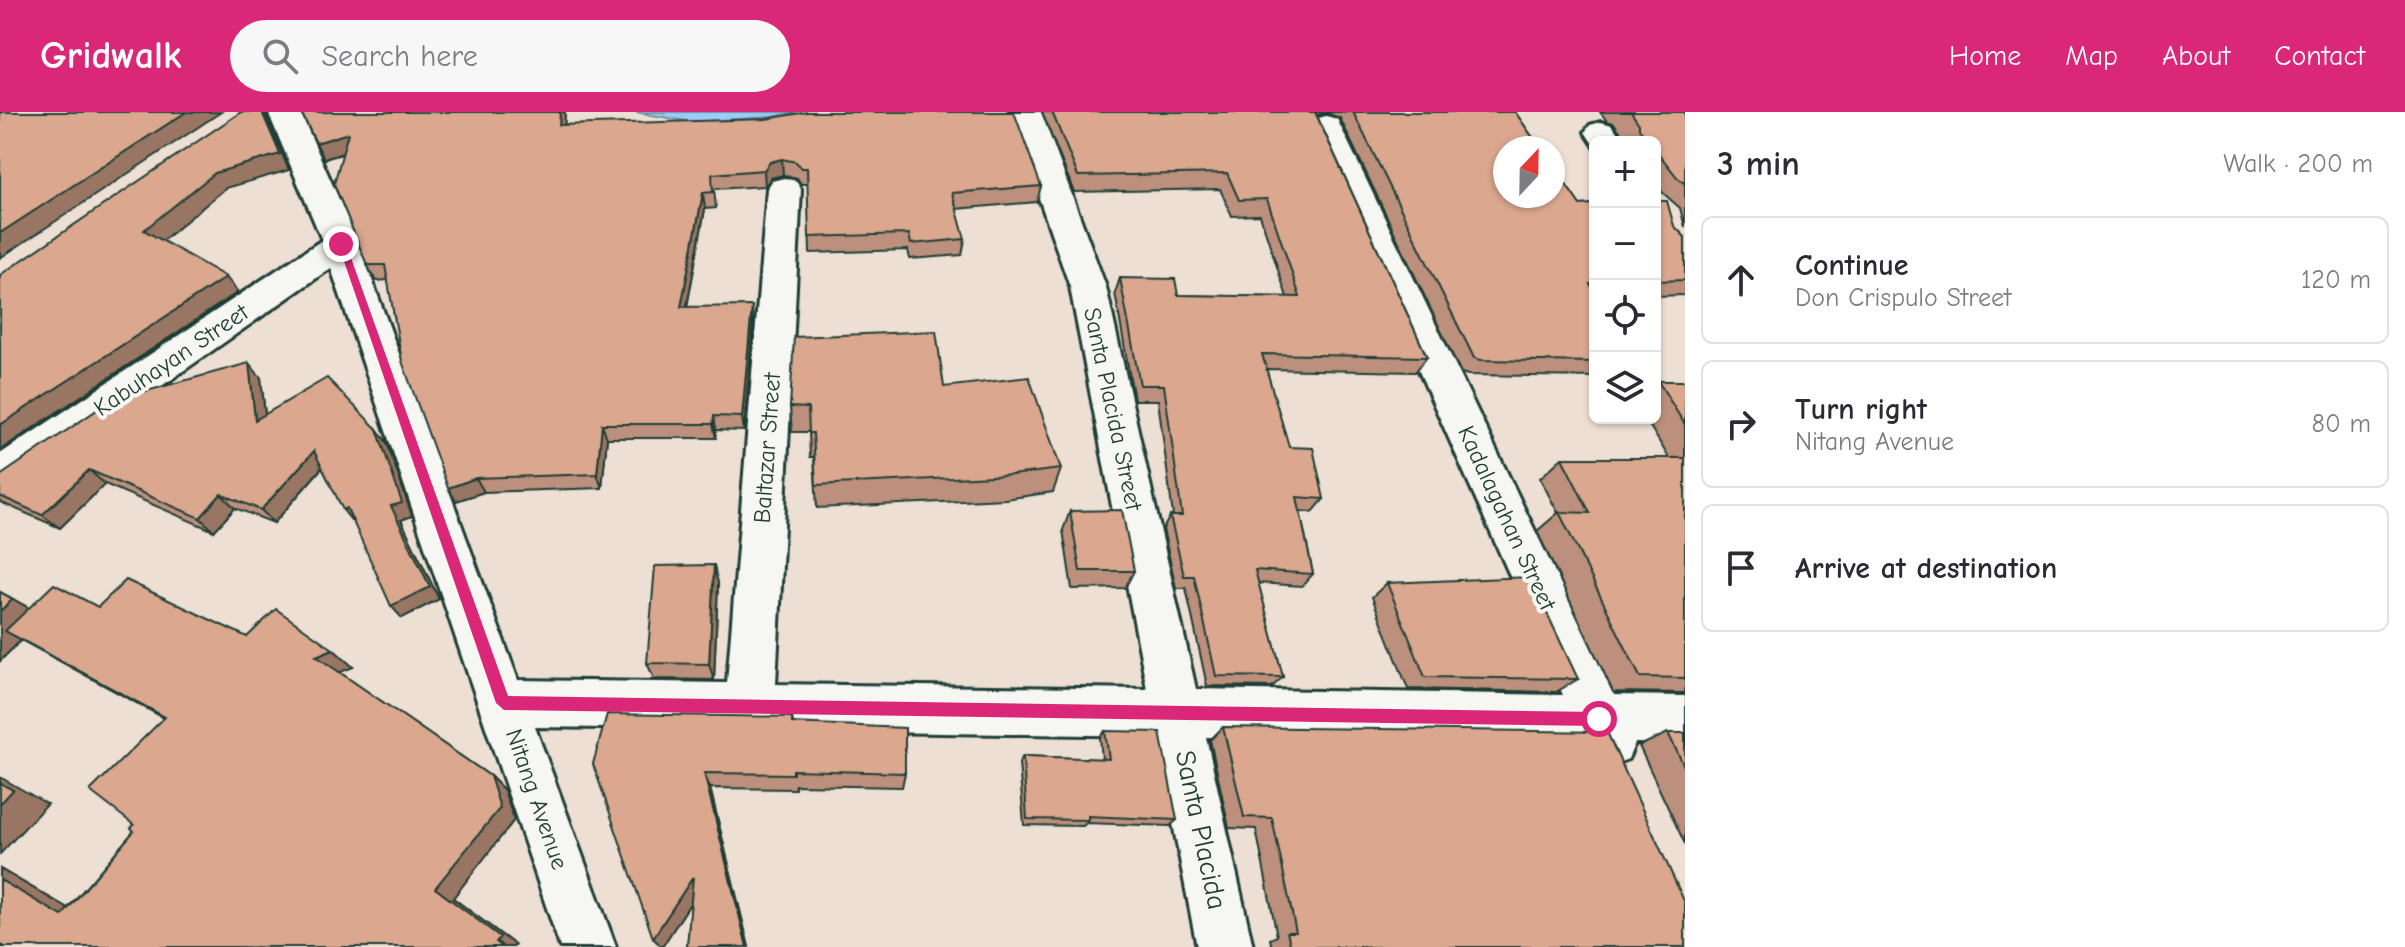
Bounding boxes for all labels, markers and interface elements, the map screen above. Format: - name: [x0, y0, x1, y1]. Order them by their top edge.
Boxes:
- search box: [230, 20, 790, 92]
- text: Gridwalk: [40, 34, 182, 78]
- icon: search: [258, 34, 302, 78]
- text: Search here: [322, 39, 478, 74]
- text: Home: [1949, 40, 2021, 72]
- text: Map: [2065, 40, 2118, 72]
- text: About: [2162, 40, 2230, 72]
- text: Contact: [2274, 40, 2365, 72]
- north arrow: [1493, 136, 1565, 208]
- map controls: [1589, 136, 1661, 424]
- button: +: [1589, 136, 1661, 208]
- text: 3 min: [1717, 144, 1800, 184]
- text: Walk · 200 m: [2223, 149, 2373, 179]
- button: −: [1589, 208, 1661, 280]
- route end: [323, 226, 359, 262]
- text: Continue: [1795, 248, 1909, 283]
- icon: ahead: [1719, 258, 1763, 302]
- text: 120 m: [2301, 265, 2371, 295]
- button: locate: [1589, 280, 1661, 352]
- text: Don Crispulo Street: [1795, 283, 2012, 313]
- street label: Kabuhayan Street: [88, 297, 255, 422]
- street label: Santa Placida Street: [1078, 305, 1148, 514]
- button: layers: [1589, 352, 1661, 424]
- street label: Baltazar Street: [748, 371, 786, 524]
- text: Turn right: [1795, 392, 1927, 427]
- icon: right: [1719, 402, 1763, 446]
- text: 80 m: [2312, 409, 2371, 439]
- street label: Kadalagahan Street: [1452, 421, 1562, 616]
- text: Nitang Avenue: [1795, 427, 1954, 457]
- icon: arrive: [1719, 546, 1763, 590]
- text: Arrive at destination: [1795, 551, 2057, 586]
- route start: [1581, 701, 1617, 737]
- street label: Nitang Avenue: [500, 725, 574, 873]
- street label: Santa Placida: [1169, 748, 1233, 912]

